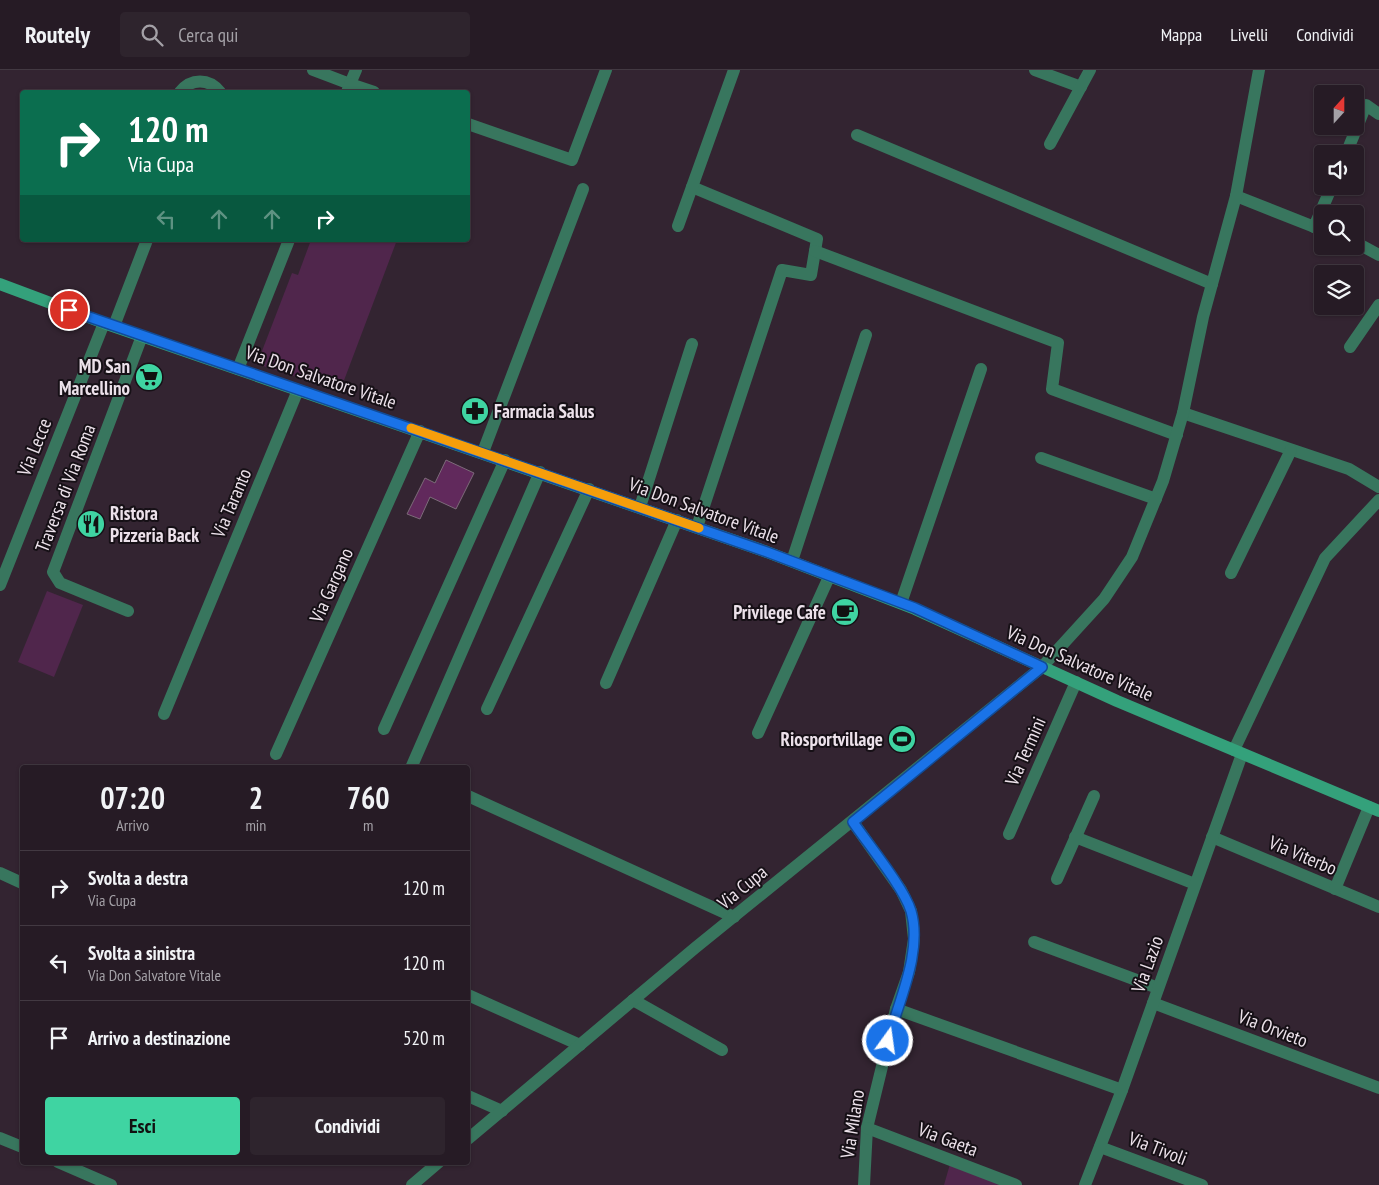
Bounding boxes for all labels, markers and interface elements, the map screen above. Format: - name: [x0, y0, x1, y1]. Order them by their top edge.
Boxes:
- search box: [120, 12, 470, 57]
- text: Routely: [25, 19, 90, 50]
- icon: search: [138, 21, 166, 49]
- text: Cerca qui: [178, 23, 238, 47]
- text: Mappa: [1161, 23, 1202, 46]
- text: Livelli: [1230, 23, 1268, 46]
- text: Condividi: [1296, 23, 1354, 46]
- north arrow: [1314, 85, 1364, 135]
- map controls: [1314, 85, 1364, 315]
- text: 120 m: [128, 106, 209, 152]
- icon: right: [45, 110, 110, 175]
- button: sound: [1314, 145, 1364, 195]
- text: Via Cupa: [128, 150, 194, 178]
- icon: left: [152, 205, 180, 233]
- icon: ahead: [205, 205, 233, 233]
- icon: ahead: [258, 205, 286, 233]
- icon: right: [311, 205, 339, 233]
- button: search: [1314, 205, 1364, 255]
- button: layers: [1314, 265, 1364, 315]
- pin: [48, 289, 90, 331]
- icon: arrive: [55, 296, 83, 324]
- street label: Via Don Salvatore Vitale: [241, 340, 400, 414]
- place label: MD San Marcellino: [59, 354, 130, 400]
- supermarket icon: MD San Marcellino: [134, 362, 164, 392]
- pharmacy icon: Farmacia Salus: [460, 396, 490, 426]
- place label: Farmacia Salus: [494, 399, 595, 423]
- street label: Via Lecce: [11, 415, 56, 480]
- street label: Traversa di Via Roma: [30, 421, 100, 555]
- street label: Via Taranto: [205, 465, 256, 542]
- street label: Via Don Salvatore Vitale: [625, 471, 783, 548]
- place label: Ristora Pizzeria Back: [110, 501, 199, 547]
- restaurant icon: Ristora Pizzeria Back: [76, 509, 106, 539]
- street label: Via Gargano: [304, 544, 358, 627]
- cafe icon: Privilege Cafe: [830, 597, 860, 627]
- place label: Privilege Cafe: [733, 600, 826, 624]
- street label: Via Don Salvatore Vitale: [1002, 619, 1157, 706]
- street label: Via Termini: [999, 713, 1051, 790]
- sports icon: Riosportvillage: [887, 724, 917, 754]
- place label: Riosportvillage: [780, 727, 883, 751]
- text: 07:20: [100, 778, 165, 817]
- text: 2: [249, 778, 263, 817]
- text: 760: [347, 778, 390, 817]
- text: Arrivo: [116, 815, 149, 835]
- text: min: [245, 815, 266, 835]
- text: m: [363, 815, 373, 835]
- street label: Via Viterbo: [1264, 830, 1341, 880]
- street label: Via Cupa: [711, 860, 772, 915]
- text: Svolta a destra: [88, 866, 188, 890]
- icon: right: [45, 874, 73, 902]
- text: 120 m: [403, 876, 445, 900]
- text: Via Cupa: [88, 890, 136, 910]
- street label: Via Lazio: [1125, 932, 1168, 997]
- text: Svolta a sinistra: [88, 941, 195, 965]
- icon: left: [45, 949, 73, 977]
- text: 120 m: [403, 951, 445, 975]
- text: Via Don Salvatore Vitale: [88, 965, 221, 985]
- street label: Via Orvieto: [1234, 1003, 1311, 1052]
- position arrow: [861, 1014, 913, 1066]
- icon: arrive: [45, 1024, 73, 1052]
- text: Arrivo a destinazione: [88, 1026, 231, 1050]
- text: 520 m: [403, 1026, 445, 1050]
- street label: Via Milano: [835, 1088, 869, 1161]
- button: Esci: [45, 1097, 240, 1155]
- button: Condividi: [250, 1097, 445, 1155]
- street label: Via Gaeta: [914, 1116, 981, 1161]
- street label: Via Tivoli: [1124, 1126, 1191, 1170]

